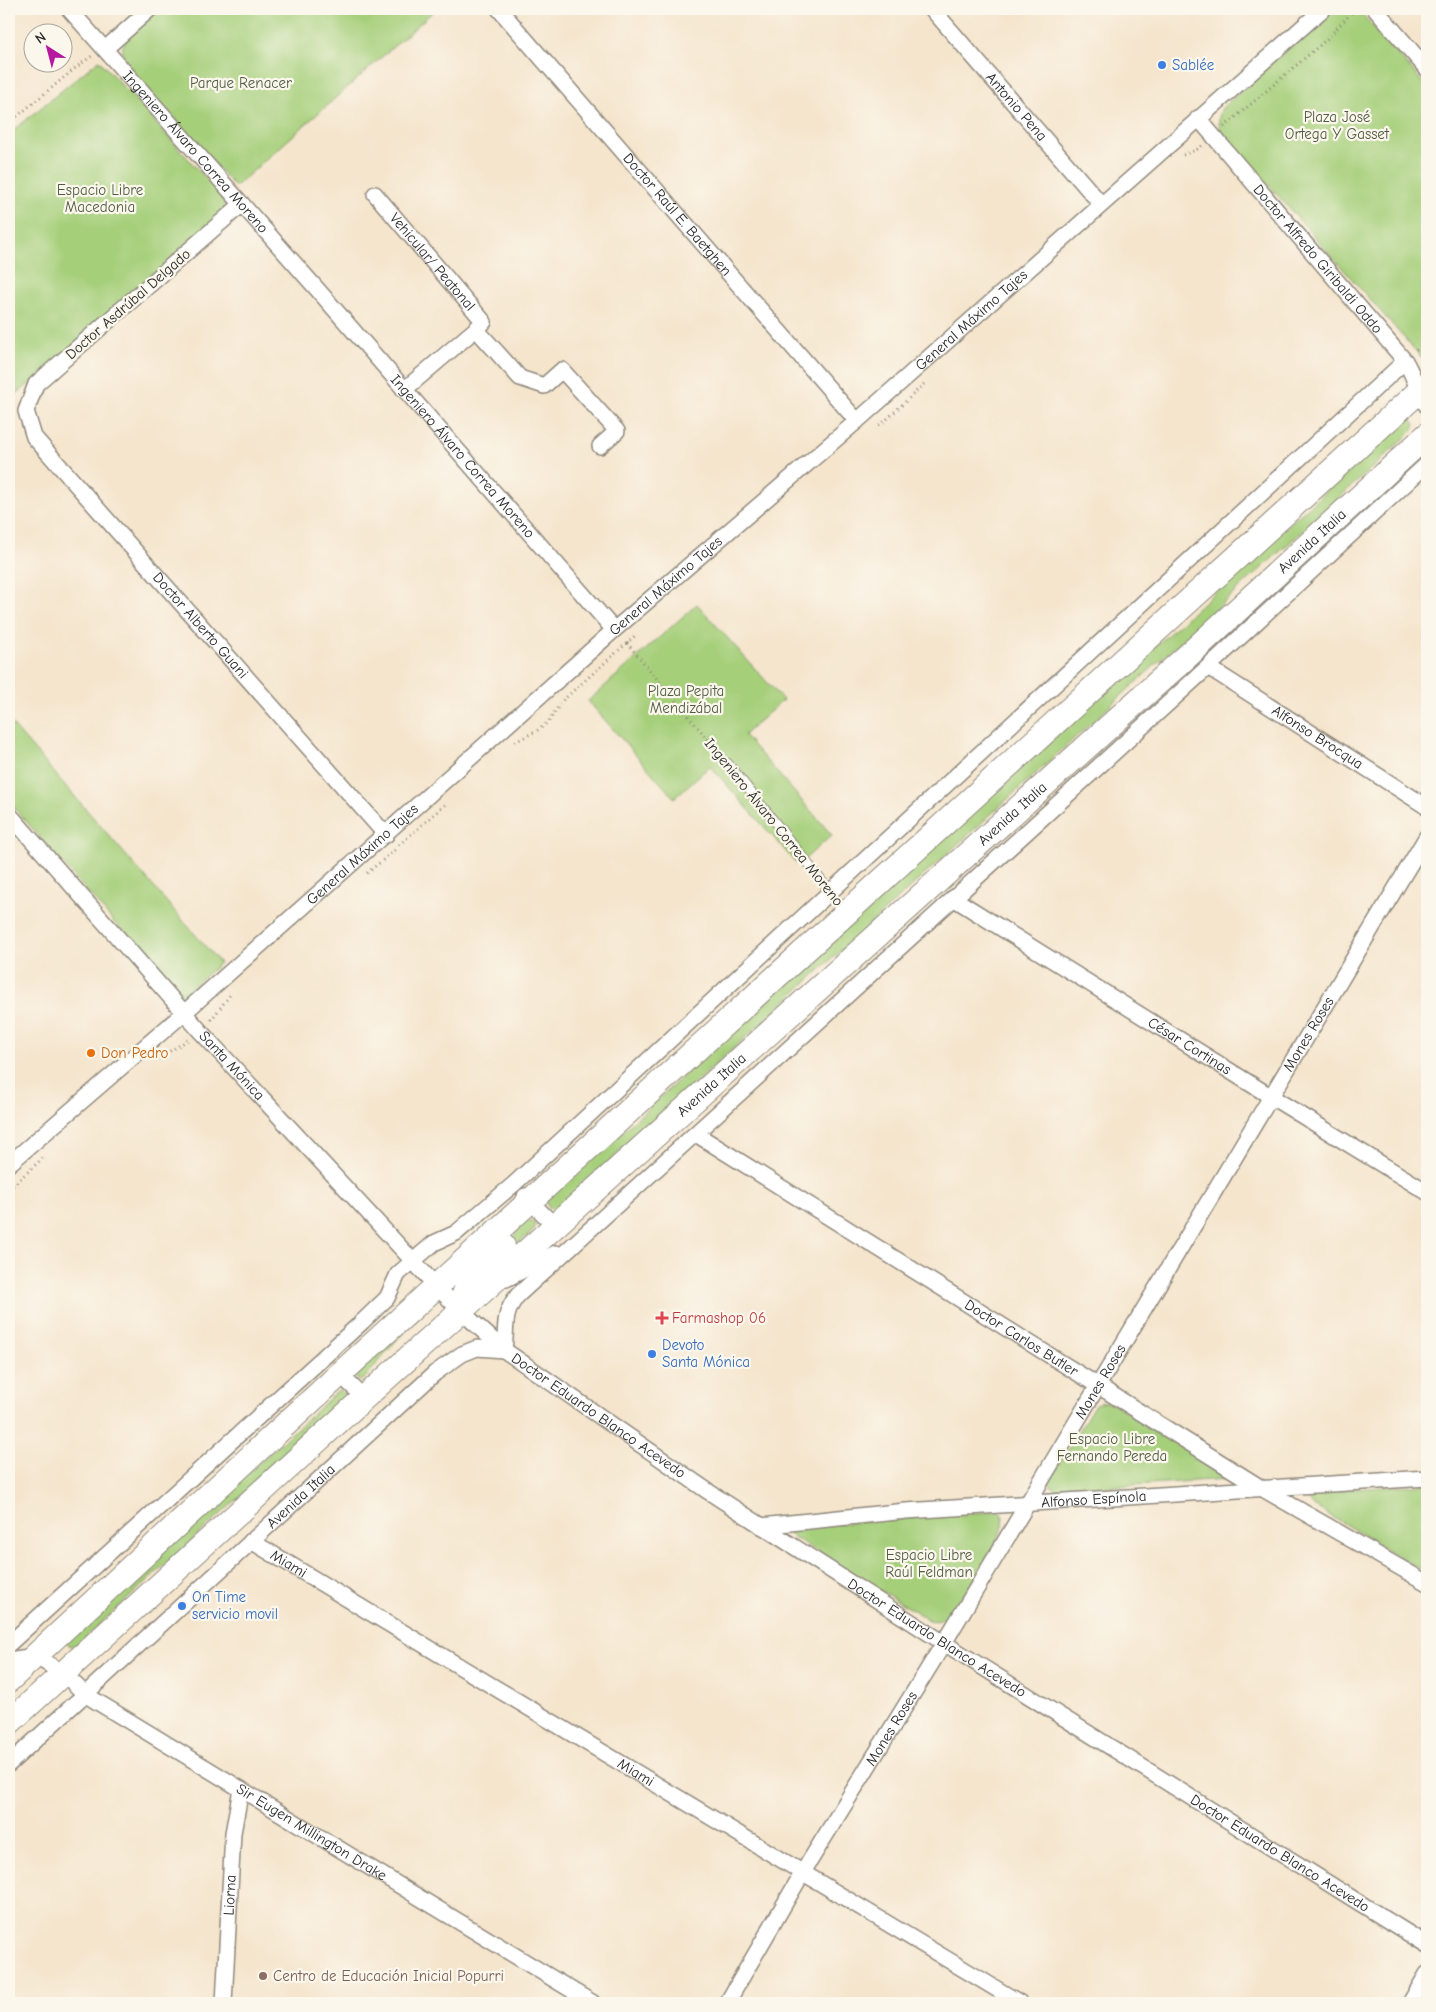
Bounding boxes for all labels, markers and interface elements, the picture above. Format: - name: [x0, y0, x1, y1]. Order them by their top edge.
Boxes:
- north arrow: [22, 22, 72, 72]
- text: N: [32, 28, 49, 47]
- place label: Sablée: [1172, 56, 1215, 74]
- marker: Sablée: [1156, 59, 1168, 71]
- street label: Ingeniero Álvaro Correa Moreno: [119, 67, 272, 237]
- street label: Antonio Pena: [982, 69, 1051, 144]
- park label: Parque Renacer: [190, 74, 292, 92]
- park label: Plaza José Ortega Y Gasset: [1285, 108, 1390, 143]
- street label: Doctor Raúl E. Baetghen: [619, 149, 736, 279]
- park label: Espacio Libre Macedonia: [57, 181, 144, 216]
- street label: Doctor Alfredo Giribaldi Oddo: [1249, 181, 1387, 337]
- street label: Vehicular/ Peatonal: [386, 209, 479, 314]
- street label: Doctor Asdrúbal Delgado: [62, 245, 194, 363]
- street label: General Máximo Tajes: [912, 266, 1031, 374]
- street label: Ingeniero Álvaro Correa Moreno: [387, 371, 539, 542]
- street label: Avenida Italia: [1274, 505, 1350, 577]
- street label: General Máximo Tajes: [605, 532, 726, 639]
- street label: Doctor Alberto Guani: [149, 569, 252, 682]
- park label: Plaza Pepita Mendizábal: [648, 682, 724, 717]
- street label: Alfonso Brocqua: [1269, 701, 1366, 773]
- street label: Ingeniero Álvaro Correa Moreno: [701, 734, 848, 910]
- street label: Avenida Italia: [974, 778, 1050, 849]
- street label: General Máximo Tajes: [303, 800, 422, 909]
- street label: Mones Roses: [1279, 993, 1338, 1075]
- street label: César Cortinas: [1145, 1013, 1235, 1079]
- street label: Santa Mónica: [195, 1027, 268, 1104]
- place label: Don Pedro: [101, 1044, 169, 1062]
- marker: Don Pedro: [85, 1047, 97, 1059]
- street label: Avenida Italia: [673, 1049, 750, 1121]
- street label: Doctor Carlos Butler: [961, 1295, 1082, 1380]
- place label: Farmashop 06: [672, 1309, 766, 1327]
- marker: Farmashop 06: [656, 1312, 668, 1324]
- place label: Devoto Santa Mónica: [662, 1336, 750, 1371]
- street label: Mones Roses: [1071, 1341, 1130, 1422]
- marker: Devoto Santa Mónica: [646, 1348, 658, 1360]
- street label: Doctor Eduardo Blanco Acevedo: [508, 1349, 689, 1482]
- park label: Espacio Libre Fernando Pereda: [1057, 1430, 1167, 1465]
- street label: Avenida Italia: [263, 1460, 339, 1532]
- street label: Alfonso Espínola: [1041, 1487, 1147, 1511]
- street label: Miami: [267, 1546, 310, 1582]
- park label: Espacio Libre Raúl Feldman: [885, 1546, 973, 1581]
- street label: Doctor Eduardo Blanco Acevedo: [844, 1575, 1030, 1701]
- place label: On Time servicio movil: [192, 1588, 278, 1623]
- marker: On Time servicio movil: [176, 1600, 188, 1612]
- street label: Mones Roses: [862, 1688, 921, 1769]
- street label: Miami: [614, 1754, 657, 1790]
- street label: Sir Eugen Millington Drake: [233, 1780, 391, 1885]
- street label: Doctor Eduardo Blanco Acevedo: [1187, 1790, 1373, 1916]
- street label: Liorna: [220, 1874, 240, 1916]
- place label: Centro de Educación Inicial Popurri: [273, 1967, 504, 1985]
- marker: Centro de Educación Inicial Popurri: [257, 1970, 269, 1982]

